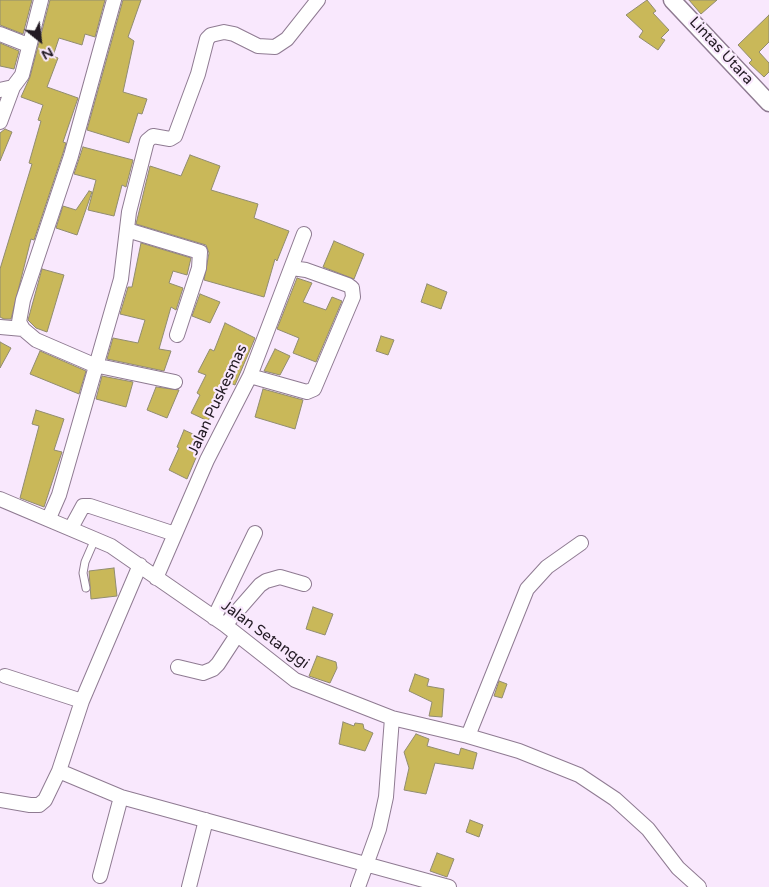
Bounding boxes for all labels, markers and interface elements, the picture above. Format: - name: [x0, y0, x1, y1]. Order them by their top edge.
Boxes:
- street label: Lintas Utara: [685, 13, 757, 89]
- north arrow: [15, 15, 65, 65]
- text: N: [38, 43, 57, 64]
- street label: Jalan Puskesmas: [184, 342, 252, 458]
- street label: Jalan Setanggi: [218, 597, 312, 673]

